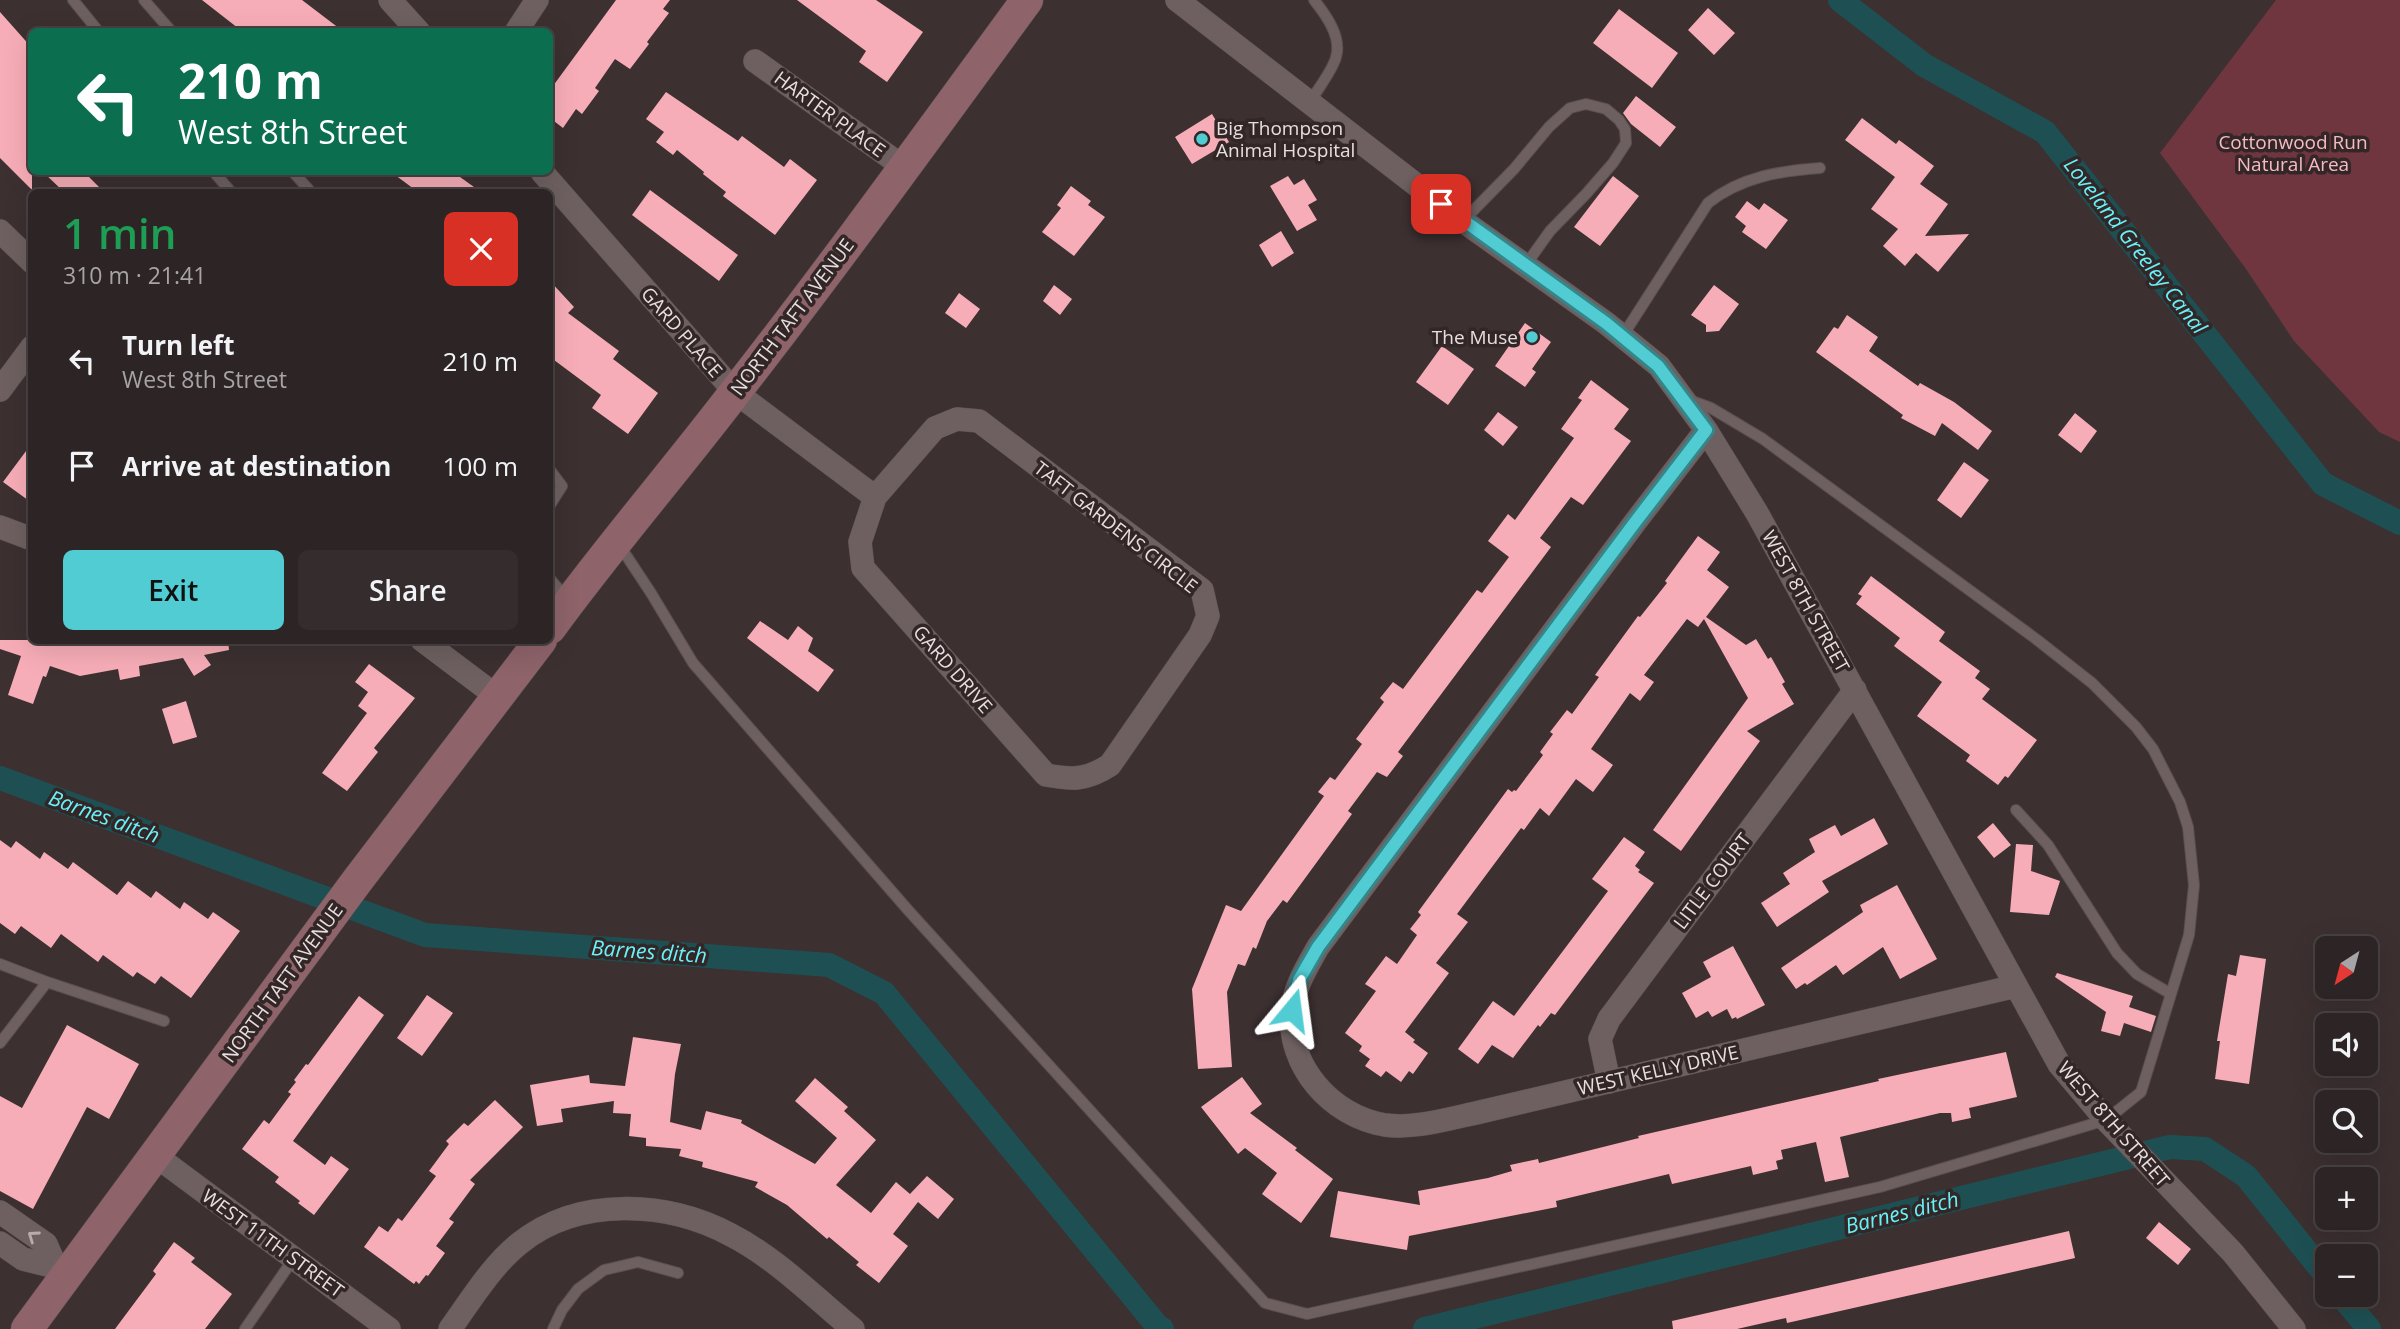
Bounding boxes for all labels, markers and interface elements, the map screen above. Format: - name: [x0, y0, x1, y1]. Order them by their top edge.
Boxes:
- text: 210 m: [178, 47, 323, 113]
- icon: left: [63, 56, 154, 147]
- street label: HARTER PLACE: [769, 65, 891, 163]
- text: West 8th Street: [178, 110, 408, 153]
- place label: Big Thompson Animal Hospital: [1216, 115, 1355, 163]
- park label: Cottonwood Run Natural Area: [2218, 129, 2368, 177]
- marker: Big Thompson Animal Hospital: [1194, 131, 1210, 147]
- water label: Loveland Greeley Canal: [2058, 151, 2214, 340]
- pin: [1411, 174, 1471, 234]
- icon: arrive: [1422, 185, 1460, 223]
- text: 1 min: [63, 204, 176, 261]
- button: close: [444, 212, 518, 286]
- street label: NORTH TAFT AVENUE: [724, 233, 860, 401]
- text: 310 m · 21:41: [63, 259, 206, 291]
- street label: GARD PLACE: [635, 281, 729, 383]
- place label: The Muse: [1432, 324, 1518, 350]
- text: Turn left: [122, 327, 234, 363]
- marker: The Muse: [1524, 329, 1540, 345]
- icon: left: [63, 342, 101, 380]
- text: 210 m: [443, 343, 518, 379]
- text: West 8th Street: [122, 363, 287, 395]
- icon: arrive: [63, 447, 101, 485]
- text: Arrive at destination: [122, 448, 391, 484]
- text: 100 m: [443, 448, 518, 484]
- street label: TAFT GARDENS CIRCLE: [1029, 455, 1203, 599]
- street label: WEST 8TH STREET: [1756, 525, 1856, 677]
- button: Exit: [63, 550, 284, 630]
- button: Share: [298, 550, 518, 630]
- street label: GARD DRIVE: [907, 619, 999, 719]
- water label: Barnes ditch: [45, 783, 164, 849]
- street label: LITLE COURT: [1667, 827, 1757, 934]
- street label: NORTH TAFT AVENUE: [215, 898, 349, 1068]
- water label: Barnes ditch: [590, 933, 708, 969]
- north arrow: [2315, 936, 2378, 999]
- map controls: [2315, 936, 2378, 1307]
- position arrow: [1255, 973, 1329, 1047]
- button: sound: [2315, 1013, 2378, 1076]
- street label: WEST KELLY DRIVE: [1575, 1039, 1741, 1101]
- street label: WEST 8TH STREET: [2052, 1056, 2176, 1193]
- button: search: [2315, 1090, 2378, 1153]
- button: +: [2315, 1167, 2378, 1230]
- street label: WEST 11TH STREET: [197, 1183, 350, 1304]
- water label: Barnes ditch: [1842, 1184, 1961, 1240]
- one-way arrow: [28, 1232, 41, 1244]
- button: −: [2315, 1244, 2378, 1307]

